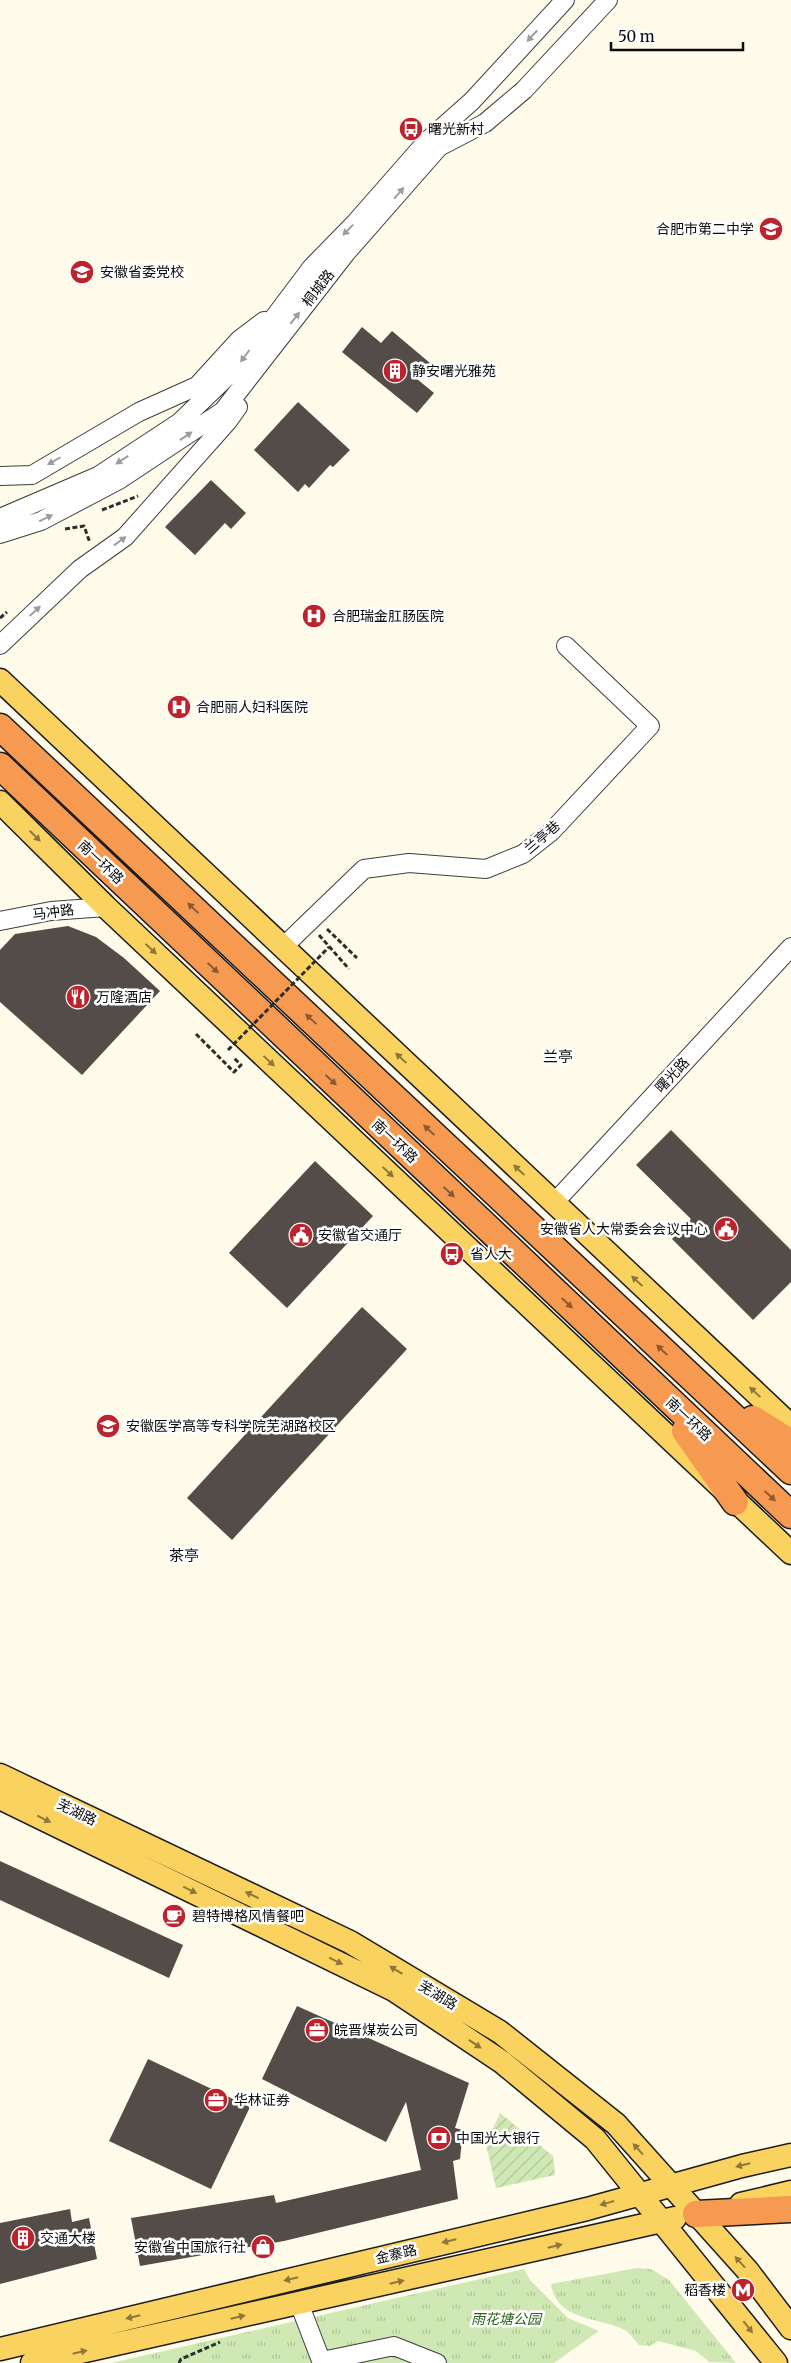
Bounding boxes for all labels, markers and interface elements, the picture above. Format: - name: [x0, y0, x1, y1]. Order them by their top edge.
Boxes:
- scale bar: [611, 20, 744, 52]
- text: 50 m: [618, 27, 655, 46]
- one-way arrow: [526, 29, 538, 41]
- bus stop icon: 曙光新村: [398, 116, 424, 142]
- place label: 曙光新村: [428, 120, 484, 138]
- one-way arrow: [393, 187, 404, 199]
- school or university icon: 合肥市第二中学: [758, 216, 784, 242]
- place label: 合肥市第二中学: [656, 220, 754, 238]
- one-way arrow: [342, 224, 354, 236]
- school or university icon: 安徽省委党校: [69, 259, 95, 285]
- place label: 安徽省委党校: [100, 263, 184, 281]
- street label: 桐城路: [298, 266, 338, 310]
- one-way arrow: [290, 312, 301, 325]
- one-way arrow: [240, 349, 251, 362]
- building icon: 静安曙光雅苑: [382, 358, 408, 384]
- place label: 静安曙光雅苑: [412, 362, 496, 380]
- one-way arrow: [179, 431, 192, 441]
- one-way arrow: [115, 455, 129, 464]
- one-way arrow: [48, 457, 61, 466]
- one-way arrow: [39, 514, 53, 522]
- one-way arrow: [113, 536, 127, 546]
- hospital icon: 合肥瑞金肛肠医院: [301, 603, 327, 629]
- one-way arrow: [29, 605, 41, 617]
- place label: 合肥瑞金肛肠医院: [332, 607, 444, 625]
- hospital icon: 合肥丽人妇科医院: [166, 694, 192, 720]
- place label: 合肥丽人妇科医院: [196, 698, 308, 716]
- street label: 兰亭巷: [520, 816, 564, 858]
- one-way arrow: [28, 830, 40, 842]
- street label: 南一环路: [74, 836, 128, 888]
- street label: 马冲路: [31, 900, 75, 924]
- one-way arrow: [187, 902, 199, 914]
- one-way arrow: [145, 943, 157, 955]
- one-way arrow: [207, 962, 219, 974]
- restaurant icon: 万隆酒店: [65, 984, 91, 1010]
- place label: 万隆酒店: [96, 988, 152, 1006]
- one-way arrow: [305, 1013, 317, 1025]
- district label: 兰亭: [543, 1047, 573, 1066]
- one-way arrow: [395, 1052, 407, 1064]
- street label: 曙光路: [651, 1054, 693, 1096]
- one-way arrow: [263, 1055, 275, 1067]
- one-way arrow: [325, 1074, 337, 1086]
- street label: 南一环路: [368, 1115, 422, 1167]
- one-way arrow: [424, 1124, 436, 1136]
- one-way arrow: [513, 1164, 525, 1176]
- one-way arrow: [382, 1166, 394, 1178]
- one-way arrow: [442, 1186, 454, 1198]
- public building icon: 安徽省人大常委会会议中心: [713, 1216, 739, 1242]
- place label: 安徽省人大常委会会议中心: [540, 1220, 708, 1238]
- public building icon: 安徽省交通厅: [288, 1222, 314, 1248]
- place label: 安徽省交通厅: [318, 1226, 402, 1244]
- bus stop icon: 省人大: [439, 1241, 465, 1267]
- place label: 省人大: [470, 1245, 512, 1263]
- one-way arrow: [631, 1275, 643, 1287]
- one-way arrow: [560, 1297, 572, 1309]
- one-way arrow: [657, 1344, 669, 1356]
- one-way arrow: [750, 1386, 762, 1398]
- street label: 南一环路: [662, 1393, 716, 1445]
- school or university icon: 安徽医学高等专科学院芜湖路校区: [95, 1413, 121, 1439]
- place label: 安徽医学高等专科学院芜湖路校区: [126, 1417, 336, 1435]
- one-way arrow: [764, 1490, 776, 1502]
- district label: 茶亭: [169, 1546, 199, 1565]
- street label: 芜湖路: [54, 1795, 100, 1829]
- one-way arrow: [37, 1815, 51, 1823]
- one-way arrow: [183, 1886, 197, 1894]
- one-way arrow: [245, 1891, 259, 1899]
- cafe icon: 碧特博格风情餐吧: [161, 1903, 187, 1929]
- place label: 碧特博格风情餐吧: [192, 1907, 304, 1925]
- one-way arrow: [329, 1958, 343, 1966]
- one-way arrow: [390, 1965, 403, 1974]
- street label: 芜湖路: [415, 1976, 461, 2014]
- office icon: 皖晋煤炭公司: [304, 2017, 330, 2043]
- place label: 皖晋煤炭公司: [334, 2021, 418, 2039]
- one-way arrow: [469, 2039, 482, 2049]
- office icon: 华林证券: [203, 2087, 229, 2113]
- place label: 华林证券: [234, 2091, 290, 2109]
- bank icon: 中国光大银行: [426, 2125, 452, 2151]
- place label: 中国光大银行: [456, 2129, 540, 2147]
- one-way arrow: [633, 2142, 644, 2155]
- one-way arrow: [736, 2162, 751, 2170]
- one-way arrow: [600, 2199, 615, 2207]
- building icon: 交通大楼: [10, 2225, 36, 2251]
- place label: 交通大楼: [40, 2229, 96, 2247]
- shop icon: 安徽省中国旅行社: [250, 2234, 276, 2260]
- place label: 安徽省中国旅行社: [134, 2238, 246, 2256]
- one-way arrow: [442, 2238, 457, 2246]
- street label: 金寨路: [374, 2241, 418, 2267]
- one-way arrow: [548, 2242, 563, 2250]
- one-way arrow: [734, 2256, 746, 2268]
- one-way arrow: [284, 2275, 299, 2283]
- metro station icon: 稻香楼: [730, 2277, 756, 2303]
- one-way arrow: [389, 2278, 404, 2286]
- place label: 稻香楼: [684, 2281, 726, 2299]
- park label: 雨花塘公园: [471, 2310, 543, 2328]
- one-way arrow: [126, 2313, 141, 2321]
- one-way arrow: [231, 2313, 246, 2321]
- one-way arrow: [742, 2320, 753, 2333]
- one-way arrow: [72, 2348, 87, 2356]

